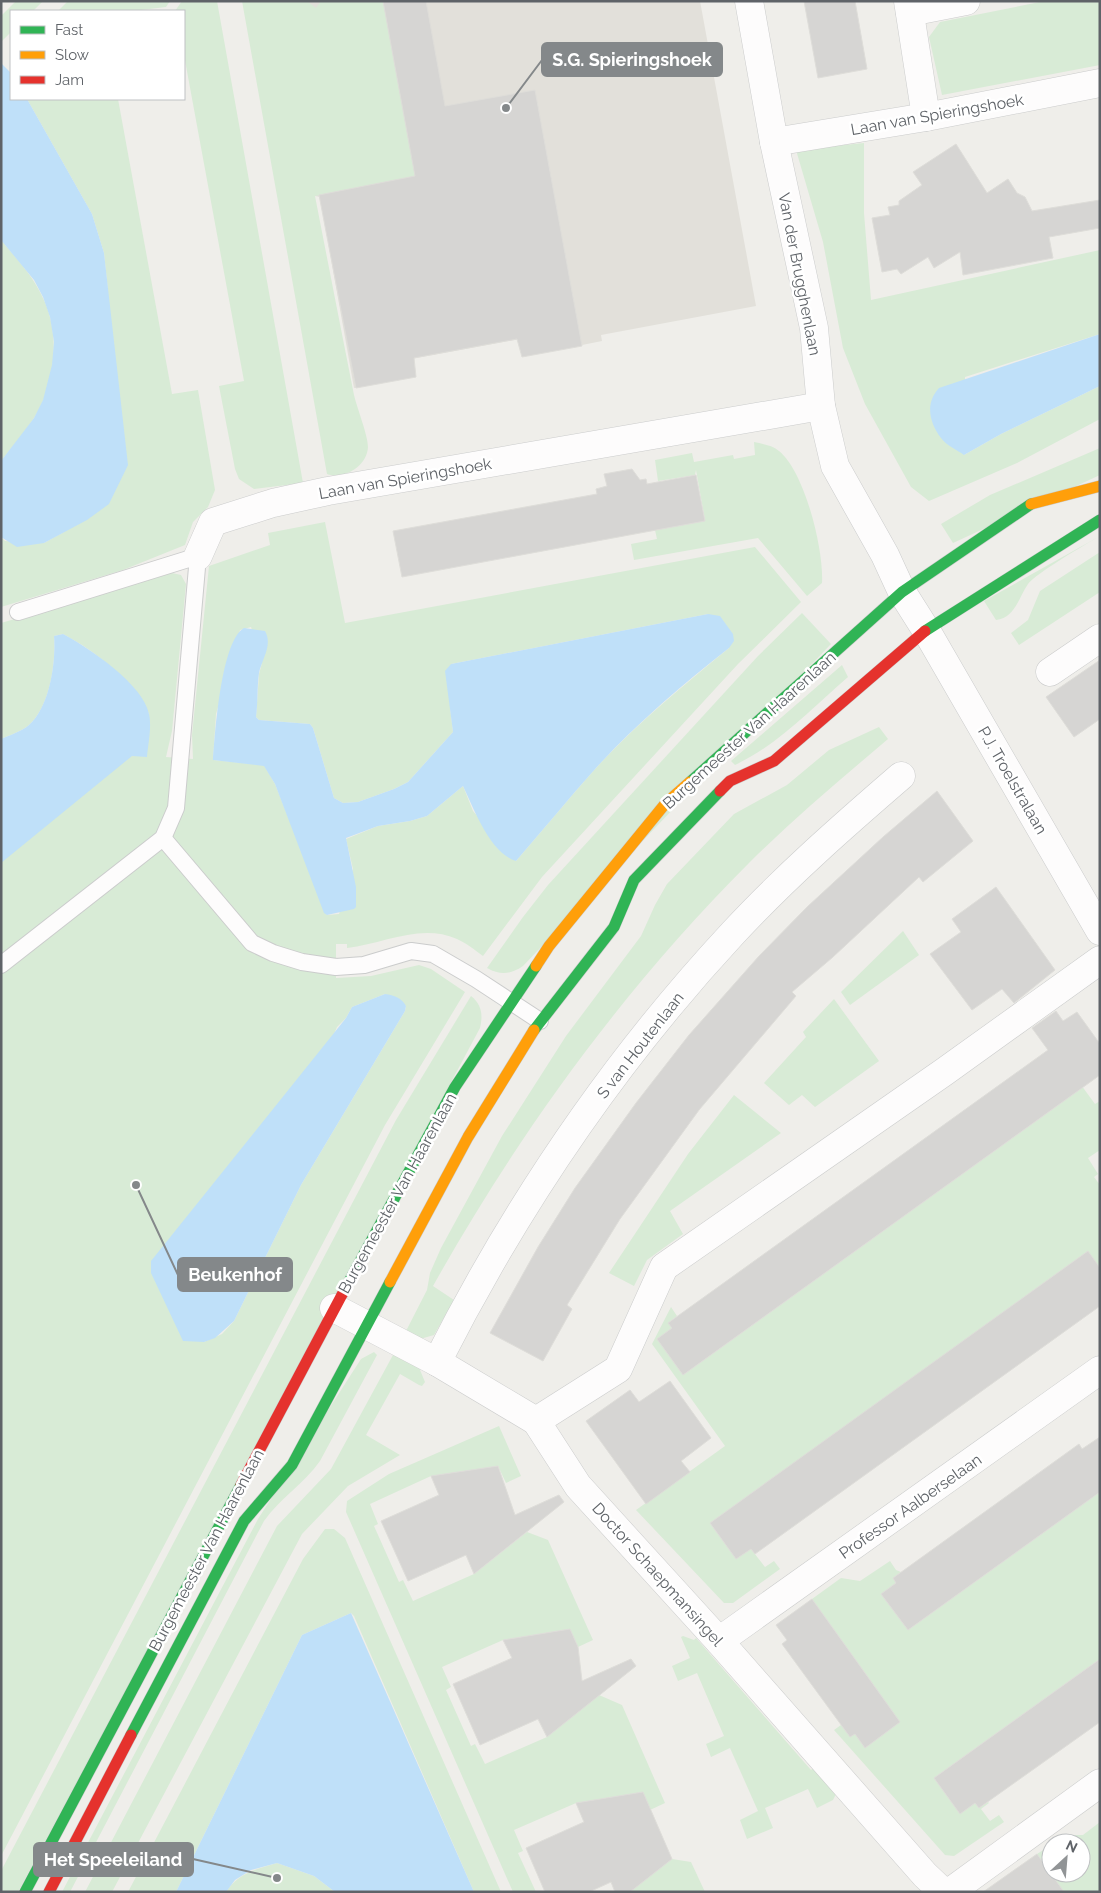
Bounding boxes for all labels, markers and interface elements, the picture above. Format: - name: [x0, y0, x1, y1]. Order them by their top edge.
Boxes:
- legend: [10, 10, 185, 100]
- text: Fast: [55, 21, 83, 39]
- callout: S.G. Spieringshoek: [542, 43, 722, 76]
- text: Slow: [55, 46, 89, 64]
- text: S.G. Spieringshoek: [552, 49, 713, 70]
- text: Jam: [55, 71, 84, 89]
- street label: Laan van Spieringshoek: [849, 90, 1026, 139]
- street label: Van der Brugghenlaan: [774, 191, 825, 357]
- street label: Laan van Spieringshoek: [317, 454, 494, 503]
- street label: Burgemeester Van Haarenlaan: [659, 648, 840, 813]
- street label: P.J. Troelstralaan: [974, 723, 1051, 837]
- street label: S van Houtenlaan: [593, 988, 688, 1102]
- street label: Burgemeester Van Haarenlaan: [334, 1090, 461, 1297]
- callout: Beukenhof: [178, 1258, 292, 1291]
- text: Beukenhof: [188, 1264, 283, 1285]
- street label: Burgemeester Van Haarenlaan: [145, 1446, 268, 1654]
- street label: Professor Aalberselaan: [835, 1450, 985, 1563]
- street label: Doctor Schaepmansingel: [588, 1499, 728, 1650]
- north arrow: [1041, 1833, 1091, 1883]
- text: N: [1063, 1837, 1080, 1856]
- callout: Het Speeleiland: [34, 1843, 193, 1876]
- text: Het Speeleiland: [44, 1849, 182, 1870]

